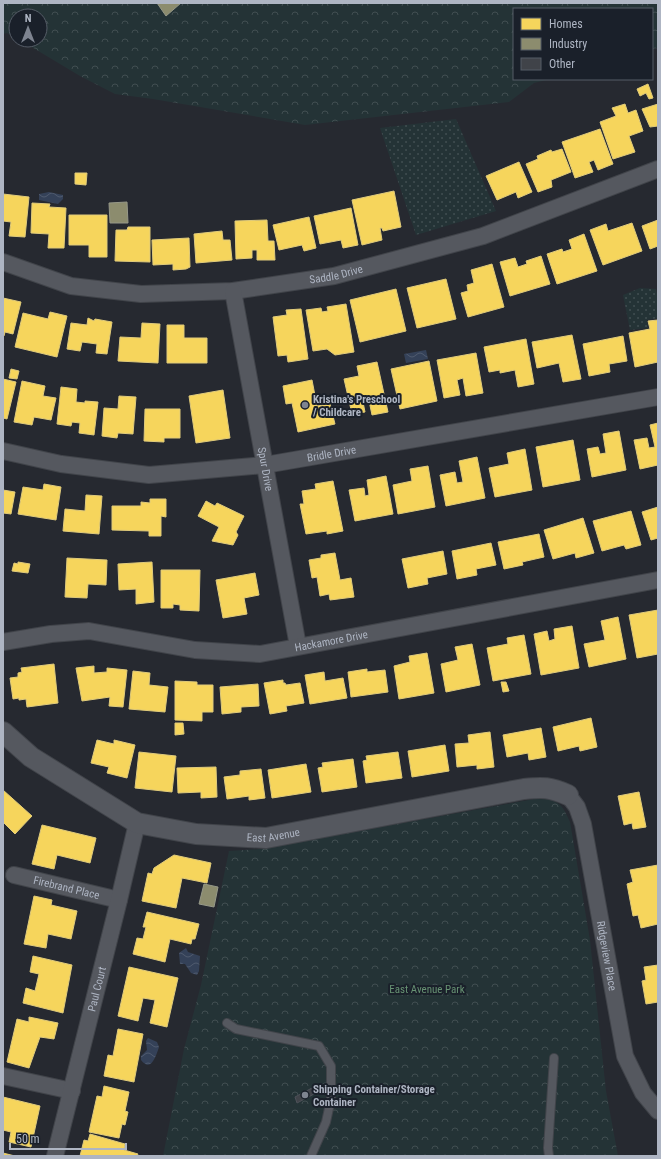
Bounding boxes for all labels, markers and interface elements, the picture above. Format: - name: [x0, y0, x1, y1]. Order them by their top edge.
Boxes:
- north arrow: [8, 8, 48, 48]
- legend: [513, 8, 653, 80]
- text: N: [25, 12, 32, 25]
- text: Homes: [549, 17, 583, 31]
- text: Industry: [549, 37, 587, 51]
- text: Other: [549, 57, 575, 71]
- street label: Saddle Drive: [309, 262, 364, 286]
- place label: Kristina's Preschool / Childcare: [313, 393, 400, 419]
- marker: Kristina's Preschool / Childcare: [300, 400, 310, 410]
- street label: Bridle Drive: [306, 443, 357, 464]
- street label: Spur Drive: [255, 446, 276, 492]
- street label: Hackamore Drive: [294, 628, 369, 654]
- street label: East Avenue: [246, 825, 301, 844]
- street label: Firebrand Place: [32, 873, 101, 902]
- street label: Ridgeview Place: [594, 920, 620, 992]
- street label: Paul Court: [85, 965, 109, 1013]
- park label: East Avenue Park: [389, 983, 465, 996]
- place label: Shipping Container/Storage Container: [313, 1083, 435, 1109]
- marker: Shipping Container/Storage Container: [300, 1090, 310, 1100]
- scale bar: [10, 1125, 126, 1151]
- text: 50 m: [16, 1132, 40, 1146]

